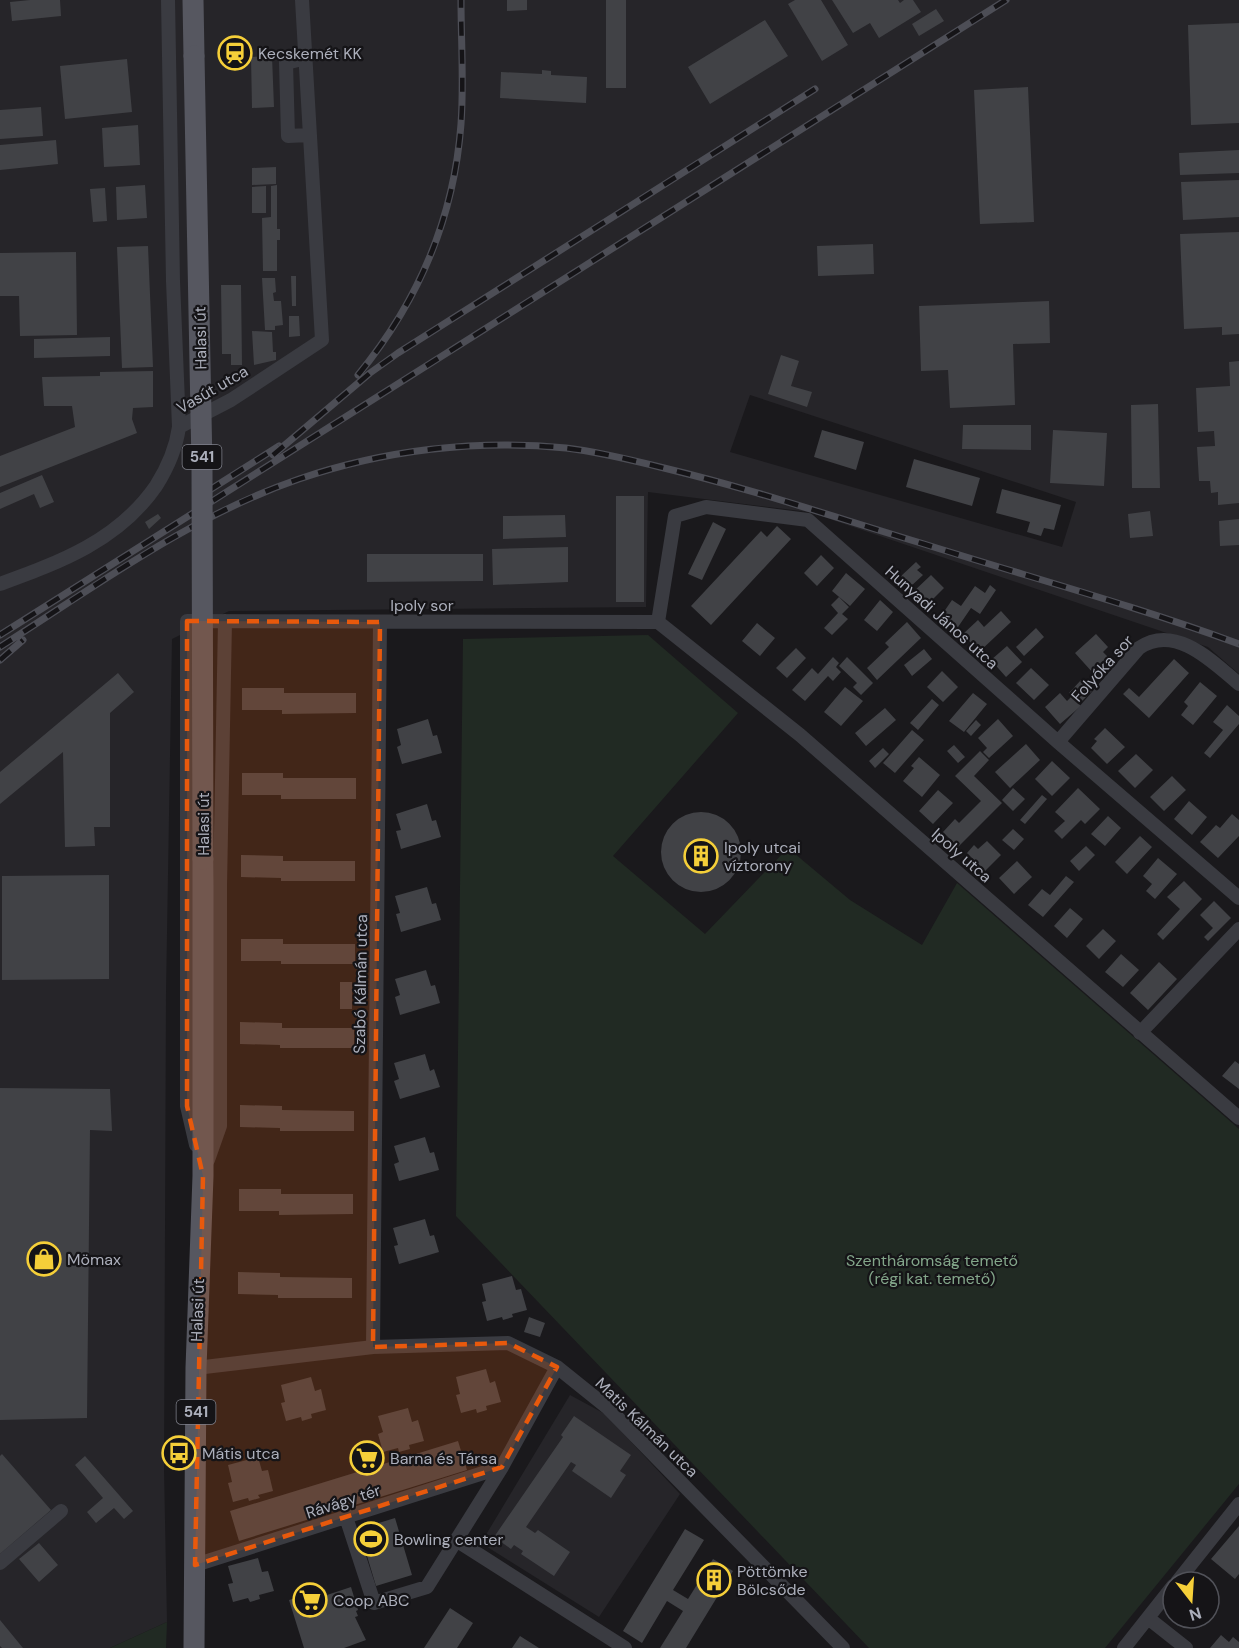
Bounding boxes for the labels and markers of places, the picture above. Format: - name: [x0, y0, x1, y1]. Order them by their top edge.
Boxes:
- station icon: Kecskemét KK: [217, 35, 253, 71]
- place label: Kecskemét KK: [258, 43, 362, 64]
- place label: Ipoly utcai víztorony: [724, 837, 801, 876]
- building icon: Ipoly utcai víztorony: [683, 838, 719, 874]
- shop icon: Mömax: [26, 1241, 62, 1277]
- place label: Mömax: [67, 1249, 121, 1270]
- bus stop icon: Mátis utca: [161, 1435, 197, 1471]
- supermarket icon: Barna és Társa: [349, 1440, 385, 1476]
- place label: Mátis utca: [202, 1443, 279, 1464]
- place label: Barna és Társa: [390, 1448, 497, 1469]
- sports icon: Bowling center: [353, 1521, 389, 1557]
- place label: Bowling center: [394, 1529, 503, 1550]
- place label: Pöttömke Bölcsőde: [737, 1561, 808, 1600]
- building icon: Pöttömke Bölcsőde: [696, 1562, 732, 1598]
- supermarket icon: Coop ABC: [292, 1582, 328, 1618]
- place label: Coop ABC: [333, 1590, 409, 1611]

